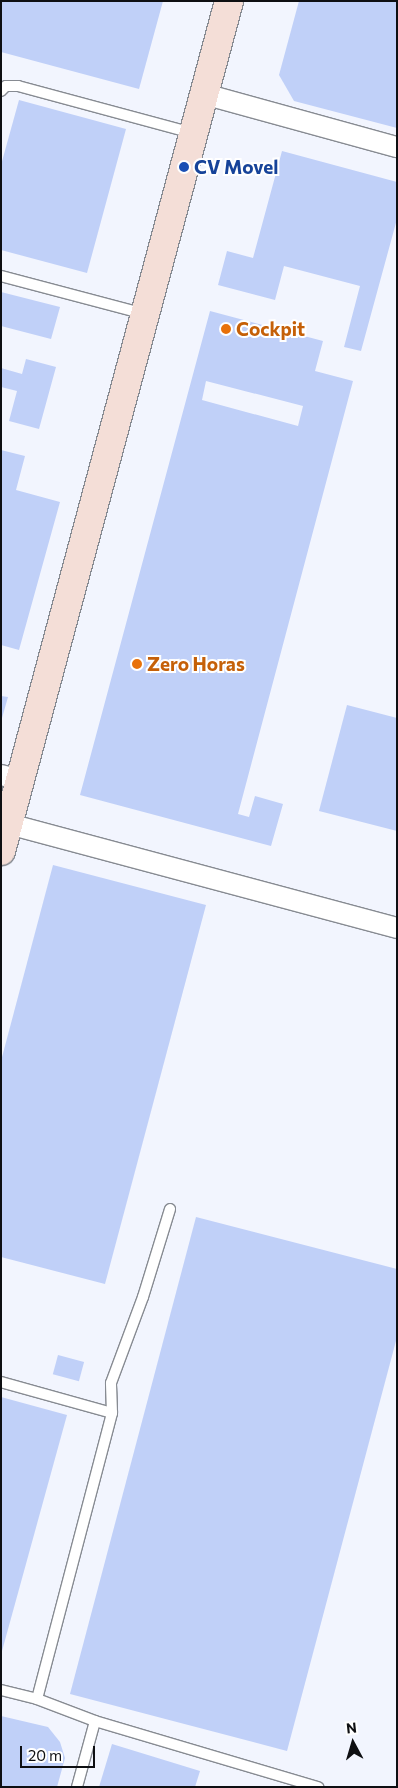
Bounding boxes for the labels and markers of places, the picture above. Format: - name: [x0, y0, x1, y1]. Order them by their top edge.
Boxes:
- place label: CV Movel: [194, 156, 278, 178]
- marker: CV Movel: [178, 161, 190, 173]
- place label: Cockpit: [236, 318, 305, 340]
- marker: Cockpit: [220, 323, 232, 335]
- place label: Zero Horas: [147, 653, 245, 675]
- marker: Zero Horas: [131, 658, 143, 670]

